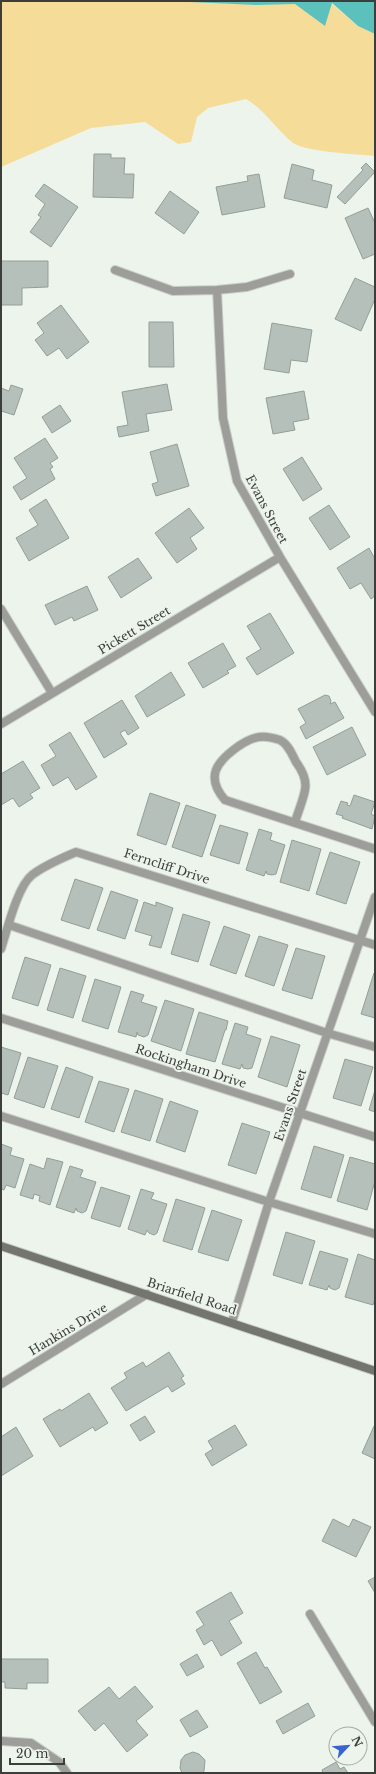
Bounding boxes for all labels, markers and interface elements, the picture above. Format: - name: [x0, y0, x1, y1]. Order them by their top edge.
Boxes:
- street label: Evans Street: [243, 472, 292, 546]
- street label: Pickett Street: [95, 602, 173, 657]
- street label: Ferncliff Drive: [122, 845, 212, 887]
- street label: Rockingham Drive: [133, 1041, 249, 1091]
- street label: Evans Street: [271, 1066, 310, 1143]
- street label: Briarfield Road: [145, 1274, 239, 1318]
- street label: Hankins Drive: [26, 1300, 110, 1358]
- north arrow: [328, 1726, 368, 1766]
- text: N: [348, 1734, 366, 1750]
- scale bar: [10, 1740, 64, 1766]
- text: 20 m: [16, 1746, 48, 1761]

